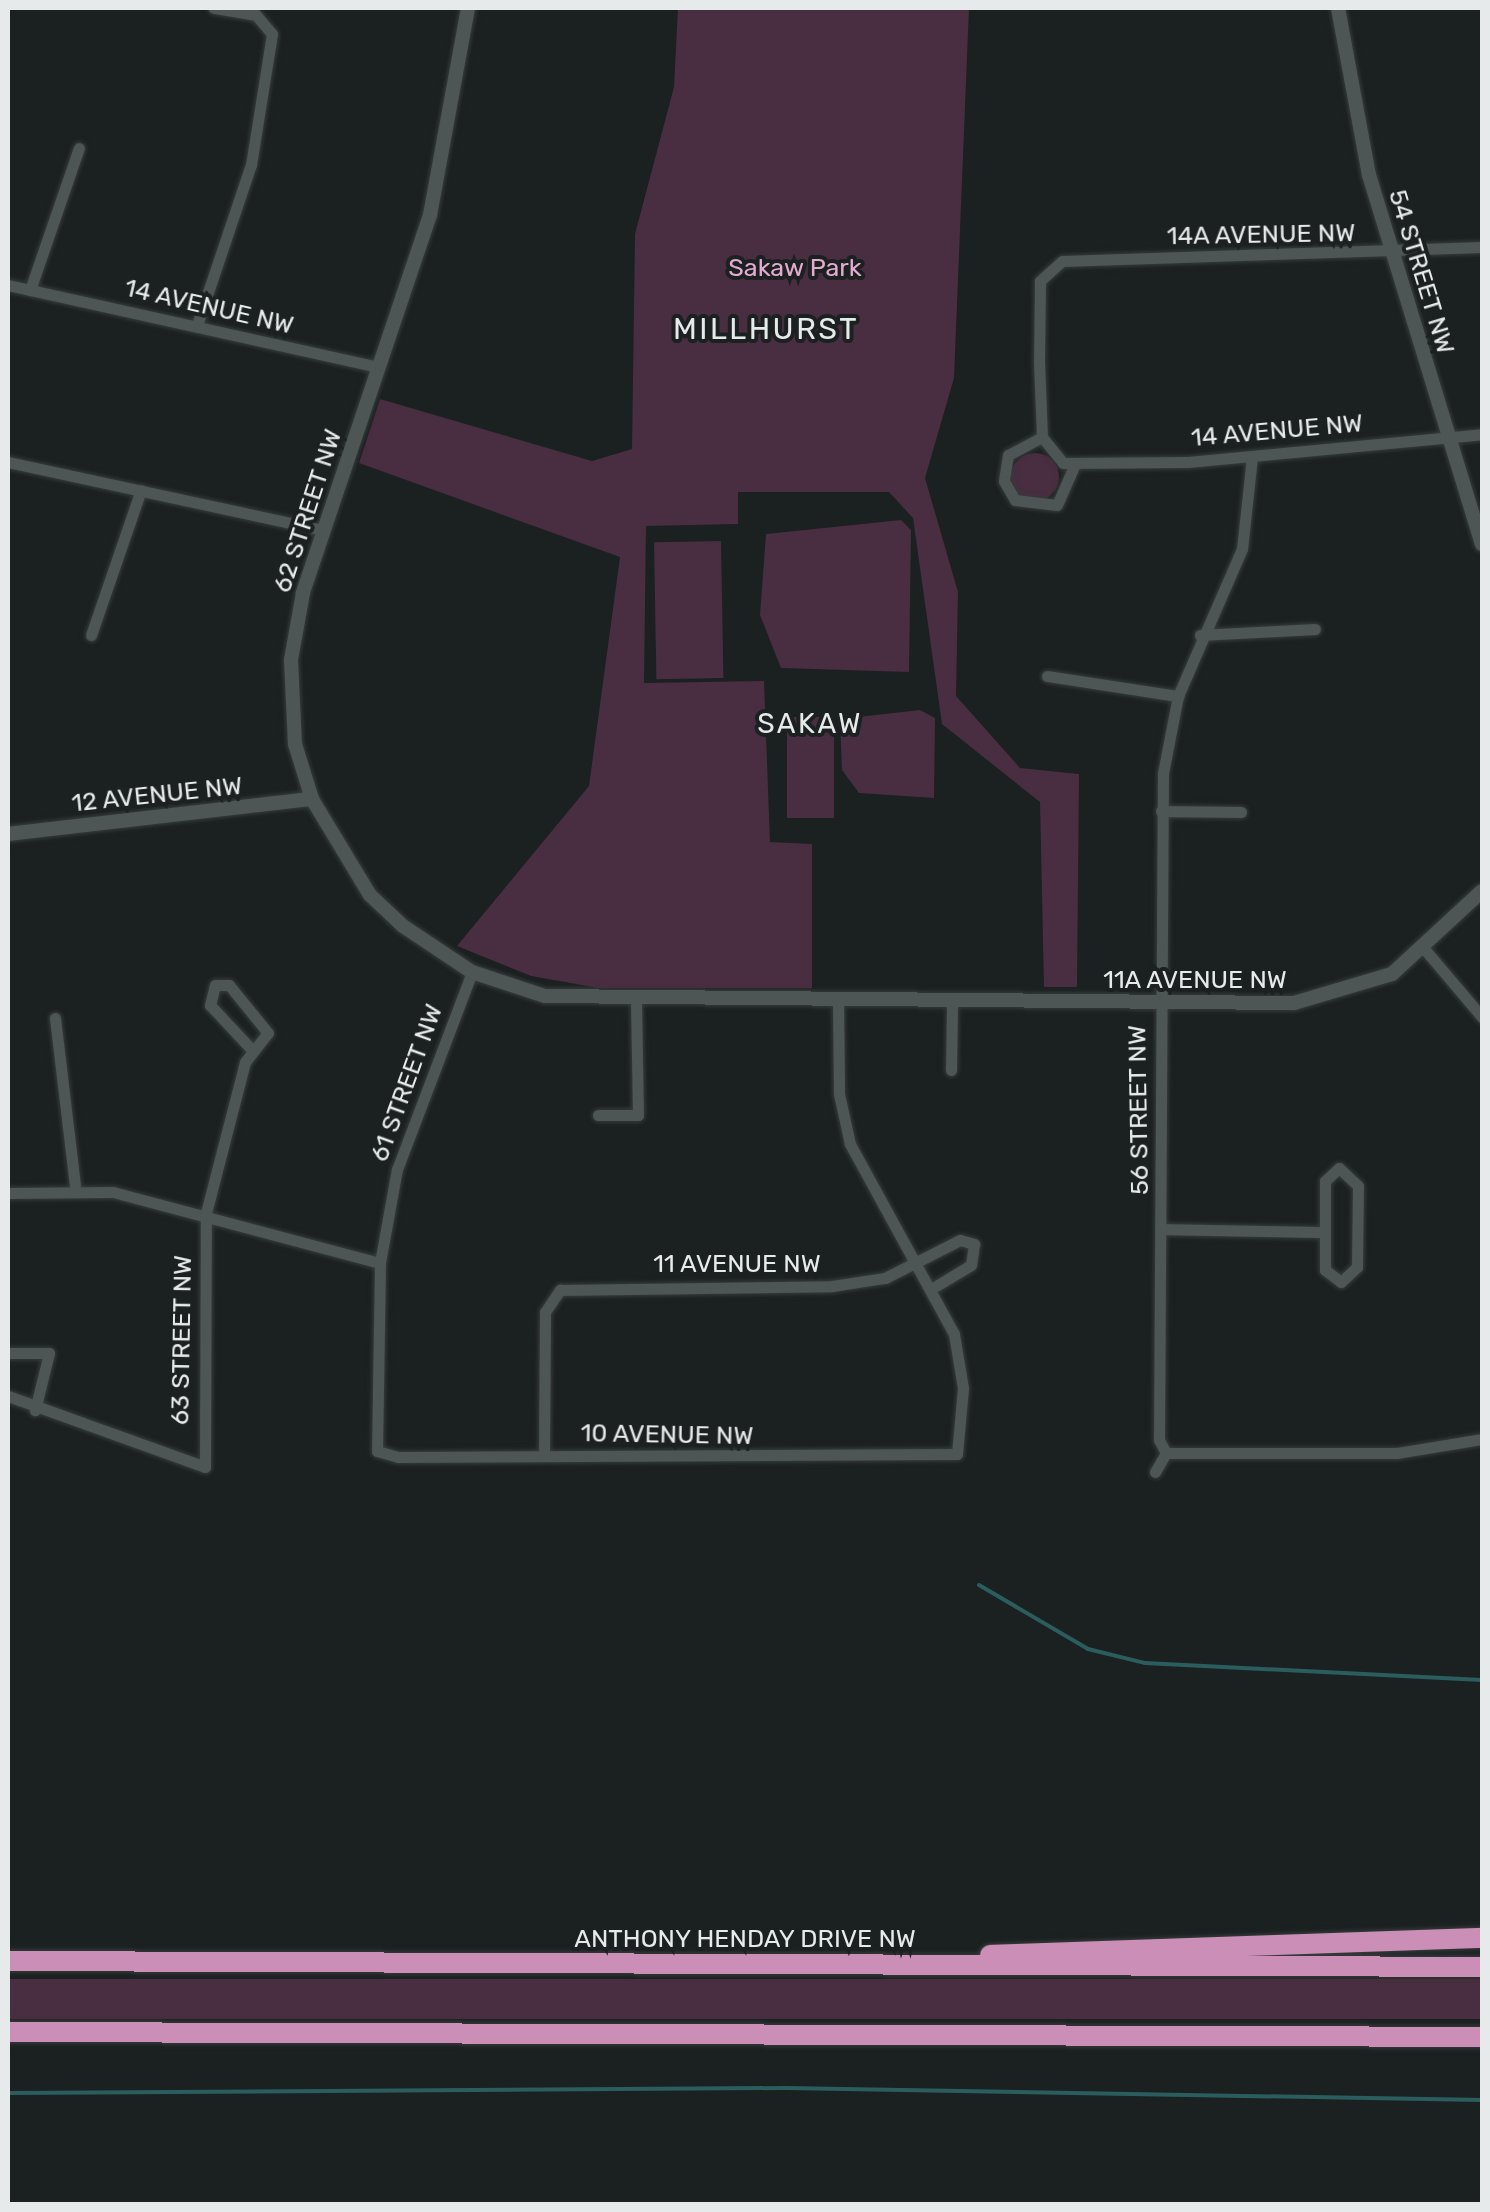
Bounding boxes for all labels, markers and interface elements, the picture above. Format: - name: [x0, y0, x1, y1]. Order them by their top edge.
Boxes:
- street label: 54 STREET NW: [1382, 186, 1460, 358]
- street label: 14A AVENUE NW: [1166, 218, 1356, 252]
- park label: Sakaw Park: [728, 253, 862, 283]
- street label: 14 AVENUE NW: [121, 273, 297, 341]
- district label: MILLHURST: [673, 311, 859, 347]
- street label: 14 AVENUE NW: [1190, 409, 1364, 453]
- street label: 62 STREET NW: [267, 425, 349, 597]
- district label: SAKAW: [757, 707, 863, 741]
- street label: 12 AVENUE NW: [70, 771, 244, 819]
- street label: 11A AVENUE NW: [1103, 965, 1287, 995]
- street label: 61 STREET NW: [365, 1000, 449, 1166]
- street label: 56 STREET NW: [1123, 1024, 1155, 1196]
- street label: 11 AVENUE NW: [653, 1249, 821, 1279]
- street label: 63 STREET NW: [166, 1254, 198, 1426]
- street label: 10 AVENUE NW: [580, 1418, 754, 1452]
- street label: ANTHONY HENDAY DRIVE NW: [573, 1924, 917, 1954]

